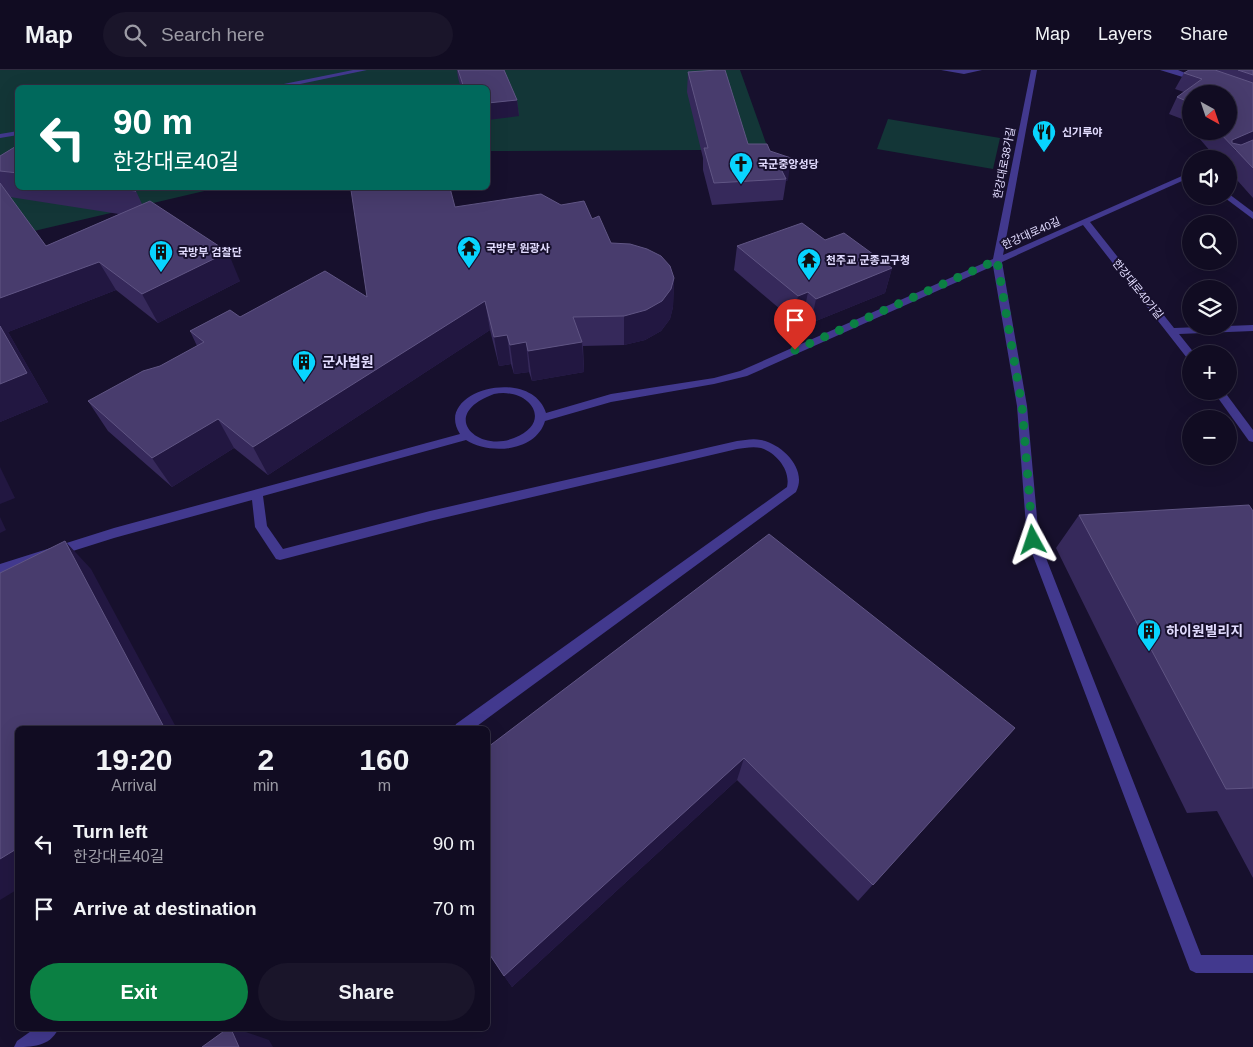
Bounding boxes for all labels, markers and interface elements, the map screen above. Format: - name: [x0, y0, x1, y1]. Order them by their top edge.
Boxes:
- search box: [103, 12, 453, 57]
- text: Map: [25, 21, 73, 48]
- icon: search: [121, 21, 149, 49]
- text: Search here: [161, 24, 265, 45]
- text: Map: [1035, 24, 1070, 44]
- text: Layers: [1098, 24, 1152, 44]
- text: Share: [1180, 24, 1228, 44]
- north arrow: [1182, 85, 1238, 140]
- map controls: [1182, 85, 1237, 465]
- text: 90 m: [113, 102, 193, 141]
- icon: left: [30, 105, 95, 170]
- restaurant icon: 신기루야: [1031, 119, 1057, 153]
- street label: 한강대로38가길: [991, 126, 1017, 200]
- place label: 신기루야: [1062, 126, 1102, 138]
- text: 한강대로40길: [113, 149, 239, 174]
- button: sound: [1182, 150, 1237, 205]
- church icon: 국군중앙성당: [728, 151, 754, 185]
- place label: 국군중앙성당: [758, 158, 819, 170]
- street label: 한강대로40길: [1000, 215, 1062, 251]
- button: search: [1182, 215, 1237, 270]
- temple icon: 국방부 원광사: [456, 235, 482, 269]
- building icon: 국방부 검찰단: [148, 239, 174, 273]
- place label: 국방부 원광사: [486, 242, 550, 254]
- place label: 국방부 검찰단: [178, 246, 242, 258]
- temple icon: 천주교 군종교구청: [796, 247, 822, 281]
- place label: 천주교 군종교구청: [826, 254, 910, 266]
- street label: 한강대로40가길: [1110, 257, 1166, 321]
- button: layers: [1182, 280, 1237, 335]
- pin: [774, 299, 816, 350]
- icon: arrive: [781, 306, 809, 334]
- button: +: [1182, 345, 1237, 400]
- building icon: 군사법원: [291, 349, 317, 383]
- place label: 군사법원: [322, 354, 374, 370]
- button: −: [1182, 410, 1237, 465]
- position arrow: [1006, 513, 1058, 565]
- building icon: 하이원빌리지: [1136, 618, 1162, 652]
- place label: 하이원빌리지: [1166, 623, 1243, 639]
- text: 19:20: [96, 743, 172, 776]
- text: 2: [257, 743, 274, 776]
- text: 160: [359, 743, 409, 776]
- text: Arrival: [111, 777, 157, 794]
- text: min: [253, 777, 279, 794]
- text: m: [378, 777, 391, 794]
- text: Turn left: [73, 821, 148, 842]
- icon: left: [30, 830, 58, 858]
- text: 90 m: [433, 833, 475, 854]
- text: 한강대로40길: [73, 848, 164, 865]
- icon: arrive: [30, 895, 58, 923]
- text: Arrive at destination: [73, 898, 257, 919]
- text: 70 m: [433, 898, 475, 919]
- button: Exit: [30, 963, 248, 1021]
- button: Share: [258, 963, 475, 1021]

